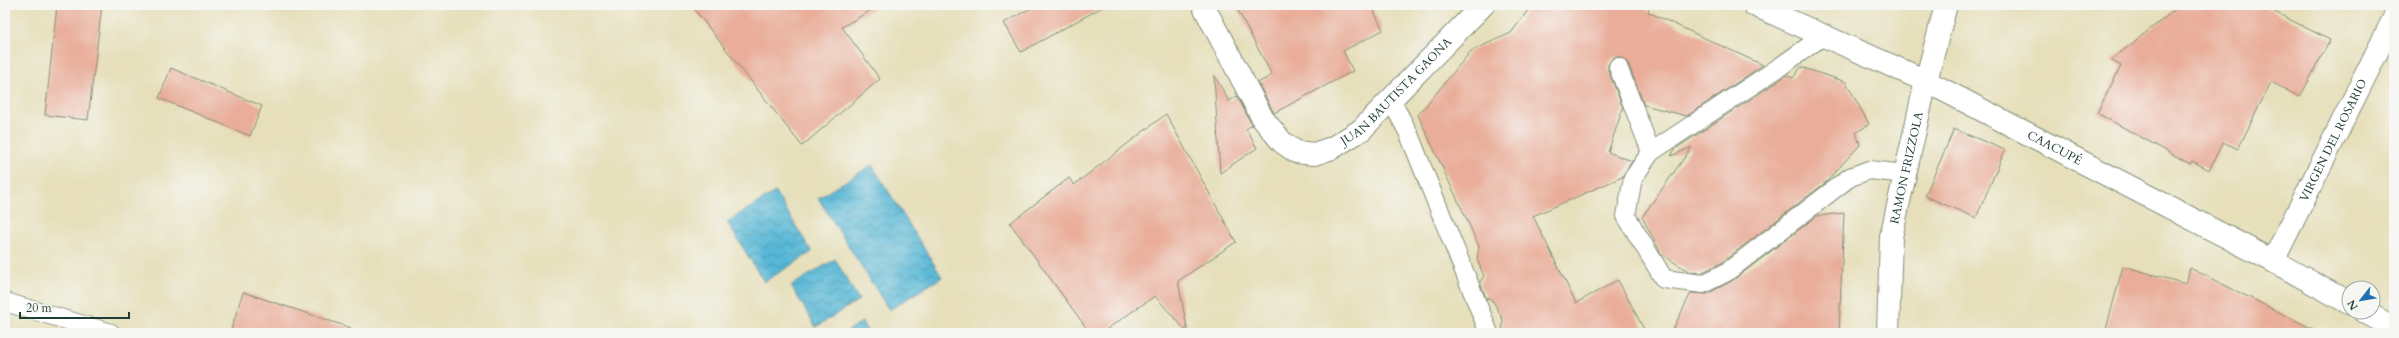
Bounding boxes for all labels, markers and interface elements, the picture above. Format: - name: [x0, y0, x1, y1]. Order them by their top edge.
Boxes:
- street label: JUAN BAUTISTA GAONA: [1336, 34, 1455, 150]
- street label: VIRGEN DEL ROSARIO: [2296, 76, 2371, 204]
- street label: RAMON FRIZZOLA: [1886, 110, 1927, 225]
- street label: CAACUPÉ: [2024, 127, 2085, 169]
- north arrow: [2341, 280, 2381, 320]
- scale bar: [20, 294, 129, 320]
- text: N: [2344, 297, 2362, 313]
- text: 20 m: [26, 300, 53, 316]

